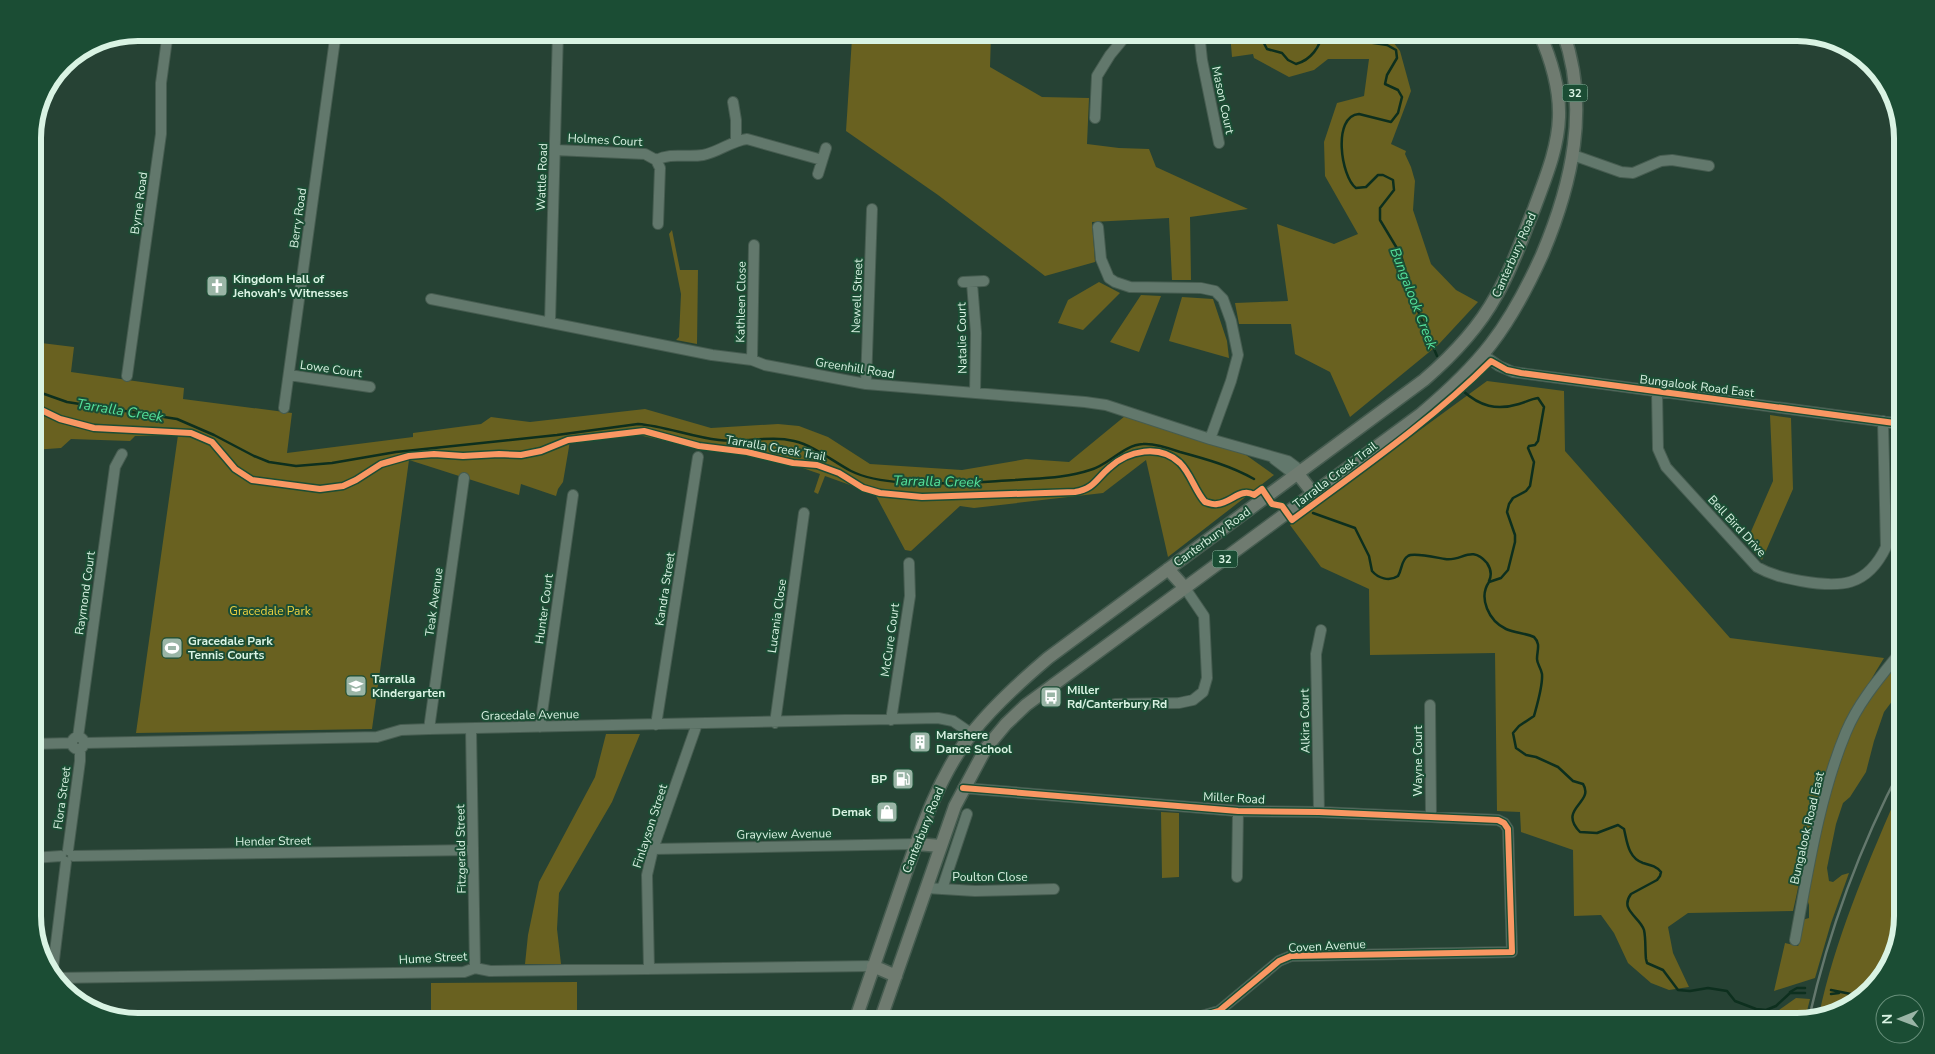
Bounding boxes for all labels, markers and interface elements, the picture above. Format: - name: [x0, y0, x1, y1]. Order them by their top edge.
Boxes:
- street label: Mason Court: [1208, 65, 1238, 136]
- road number: 32: [1562, 85, 1588, 102]
- street label: Holmes Court: [567, 130, 644, 150]
- street label: Wattle Road: [533, 143, 551, 211]
- street label: Byrne Road: [127, 171, 151, 235]
- street label: Berry Road: [286, 187, 310, 249]
- street label: Canterbury Road: [1488, 210, 1540, 300]
- water label: Bungalook Creek: [1385, 245, 1442, 353]
- street label: Newell Street: [848, 258, 866, 334]
- street label: Kathleen Close: [732, 261, 750, 343]
- place label: Kingdom Hall of Jehovah's Witnesses: [232, 271, 348, 301]
- church icon: Kingdom Hall of Jehovah's Witnesses: [205, 274, 229, 298]
- street label: Natalie Court: [953, 301, 971, 374]
- street label: Greenhill Road: [814, 354, 896, 382]
- street label: Lowe Court: [299, 357, 364, 381]
- street label: Bungalook Road East: [1639, 371, 1756, 401]
- water label: Tarralla Creek: [75, 394, 166, 427]
- street label: Tarralla Creek Trail: [725, 431, 828, 465]
- street label: Tarralla Creek Trail: [1290, 438, 1381, 512]
- water label: Tarralla Creek: [893, 471, 982, 492]
- street label: Bell Bird Drive: [1704, 492, 1770, 560]
- street label: Canterbury Road: [1170, 504, 1254, 570]
- street label: Raymond Court: [71, 549, 99, 636]
- street label: Kandra Street: [651, 550, 679, 627]
- road number: 32: [1212, 550, 1238, 568]
- street label: Teak Avenue: [421, 567, 447, 637]
- street label: Hunter Court: [531, 572, 557, 645]
- street label: Lucania Close: [764, 578, 790, 654]
- street label: McCure Court: [877, 601, 903, 678]
- park label: Gracedale Park: [229, 603, 312, 619]
- place label: Gracedale Park Tennis Courts: [188, 633, 273, 663]
- sports icon: Gracedale Park Tennis Courts: [160, 636, 184, 660]
- place label: Tarralla Kindergarten: [372, 671, 445, 701]
- school or university icon: Tarralla Kindergarten: [344, 674, 368, 698]
- place label: Miller Rd/Canterbury Rd: [1067, 682, 1167, 712]
- bus stop icon: Miller Rd/Canterbury Rd: [1039, 685, 1063, 709]
- street label: Alkira Court: [1296, 688, 1314, 753]
- street label: Gracedale Avenue: [481, 706, 579, 724]
- street label: Wayne Court: [1410, 725, 1426, 797]
- place label: Marshere Dance School: [936, 727, 1012, 757]
- building icon: Marshere Dance School: [908, 730, 932, 754]
- street label: Flora Street: [50, 765, 74, 830]
- fuel station icon: BP: [891, 767, 915, 791]
- street label: Bungalook Road East: [1786, 769, 1828, 886]
- place label: BP: [871, 771, 887, 787]
- street label: Finlayson Street: [629, 781, 671, 870]
- street label: Canterbury Road: [898, 785, 948, 875]
- street label: Miller Road: [1203, 788, 1265, 808]
- shop icon: Demak: [875, 800, 899, 824]
- street label: Fitzgerald Street: [452, 803, 470, 894]
- place label: Demak: [832, 804, 872, 820]
- street label: Grayview Avenue: [736, 825, 832, 843]
- street label: Hender Street: [235, 832, 312, 850]
- street label: Poulton Close: [952, 869, 1028, 885]
- street label: Coven Avenue: [1288, 936, 1366, 956]
- street label: Hume Street: [398, 948, 468, 968]
- north arrow: [1875, 994, 1925, 1044]
- text: N: [1878, 1014, 1897, 1025]

